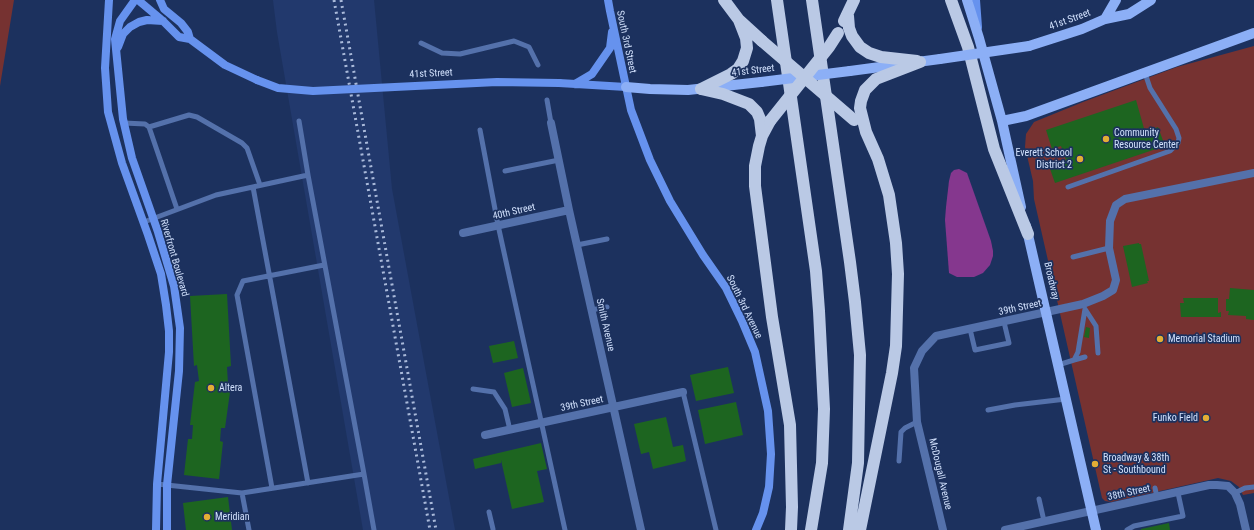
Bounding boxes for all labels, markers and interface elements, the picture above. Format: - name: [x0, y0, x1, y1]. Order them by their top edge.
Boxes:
- street label: 41st Street: [1048, 7, 1092, 33]
- street label: South 3rd Street: [614, 10, 638, 74]
- street label: 41st Street: [731, 62, 775, 80]
- street label: 41st Street: [409, 67, 453, 81]
- place label: Community Resource Center: [1114, 127, 1179, 150]
- marker: Community Resource Center: [1101, 134, 1111, 144]
- place label: Everett School District 2: [1015, 147, 1072, 170]
- marker: Everett School District 2: [1075, 154, 1085, 164]
- street label: 40th Street: [492, 201, 536, 223]
- street label: Riverfront Boulevard: [157, 218, 191, 298]
- street label: Broadway: [1041, 261, 1061, 301]
- street label: South 3rd Avenue: [723, 273, 765, 341]
- street label: Smith Avenue: [593, 297, 617, 353]
- street label: 39th Street: [998, 298, 1042, 318]
- place label: Memorial Stadium: [1168, 333, 1240, 345]
- marker: Memorial Stadium: [1155, 334, 1165, 344]
- place label: Altera: [219, 382, 242, 394]
- marker: Altera: [206, 383, 216, 393]
- street label: 39th Street: [560, 394, 604, 414]
- place label: Funko Field: [1153, 412, 1198, 424]
- marker: Funko Field: [1201, 413, 1211, 423]
- street label: McDougall Avenue: [926, 437, 954, 511]
- place label: Broadway & 38th St - Southbound: [1103, 452, 1169, 476]
- marker: Broadway & 38th St - Southbound: [1090, 459, 1100, 469]
- street label: 38th Street: [1107, 483, 1151, 503]
- place label: Meridian: [215, 511, 249, 523]
- marker: Meridian: [202, 512, 212, 522]

